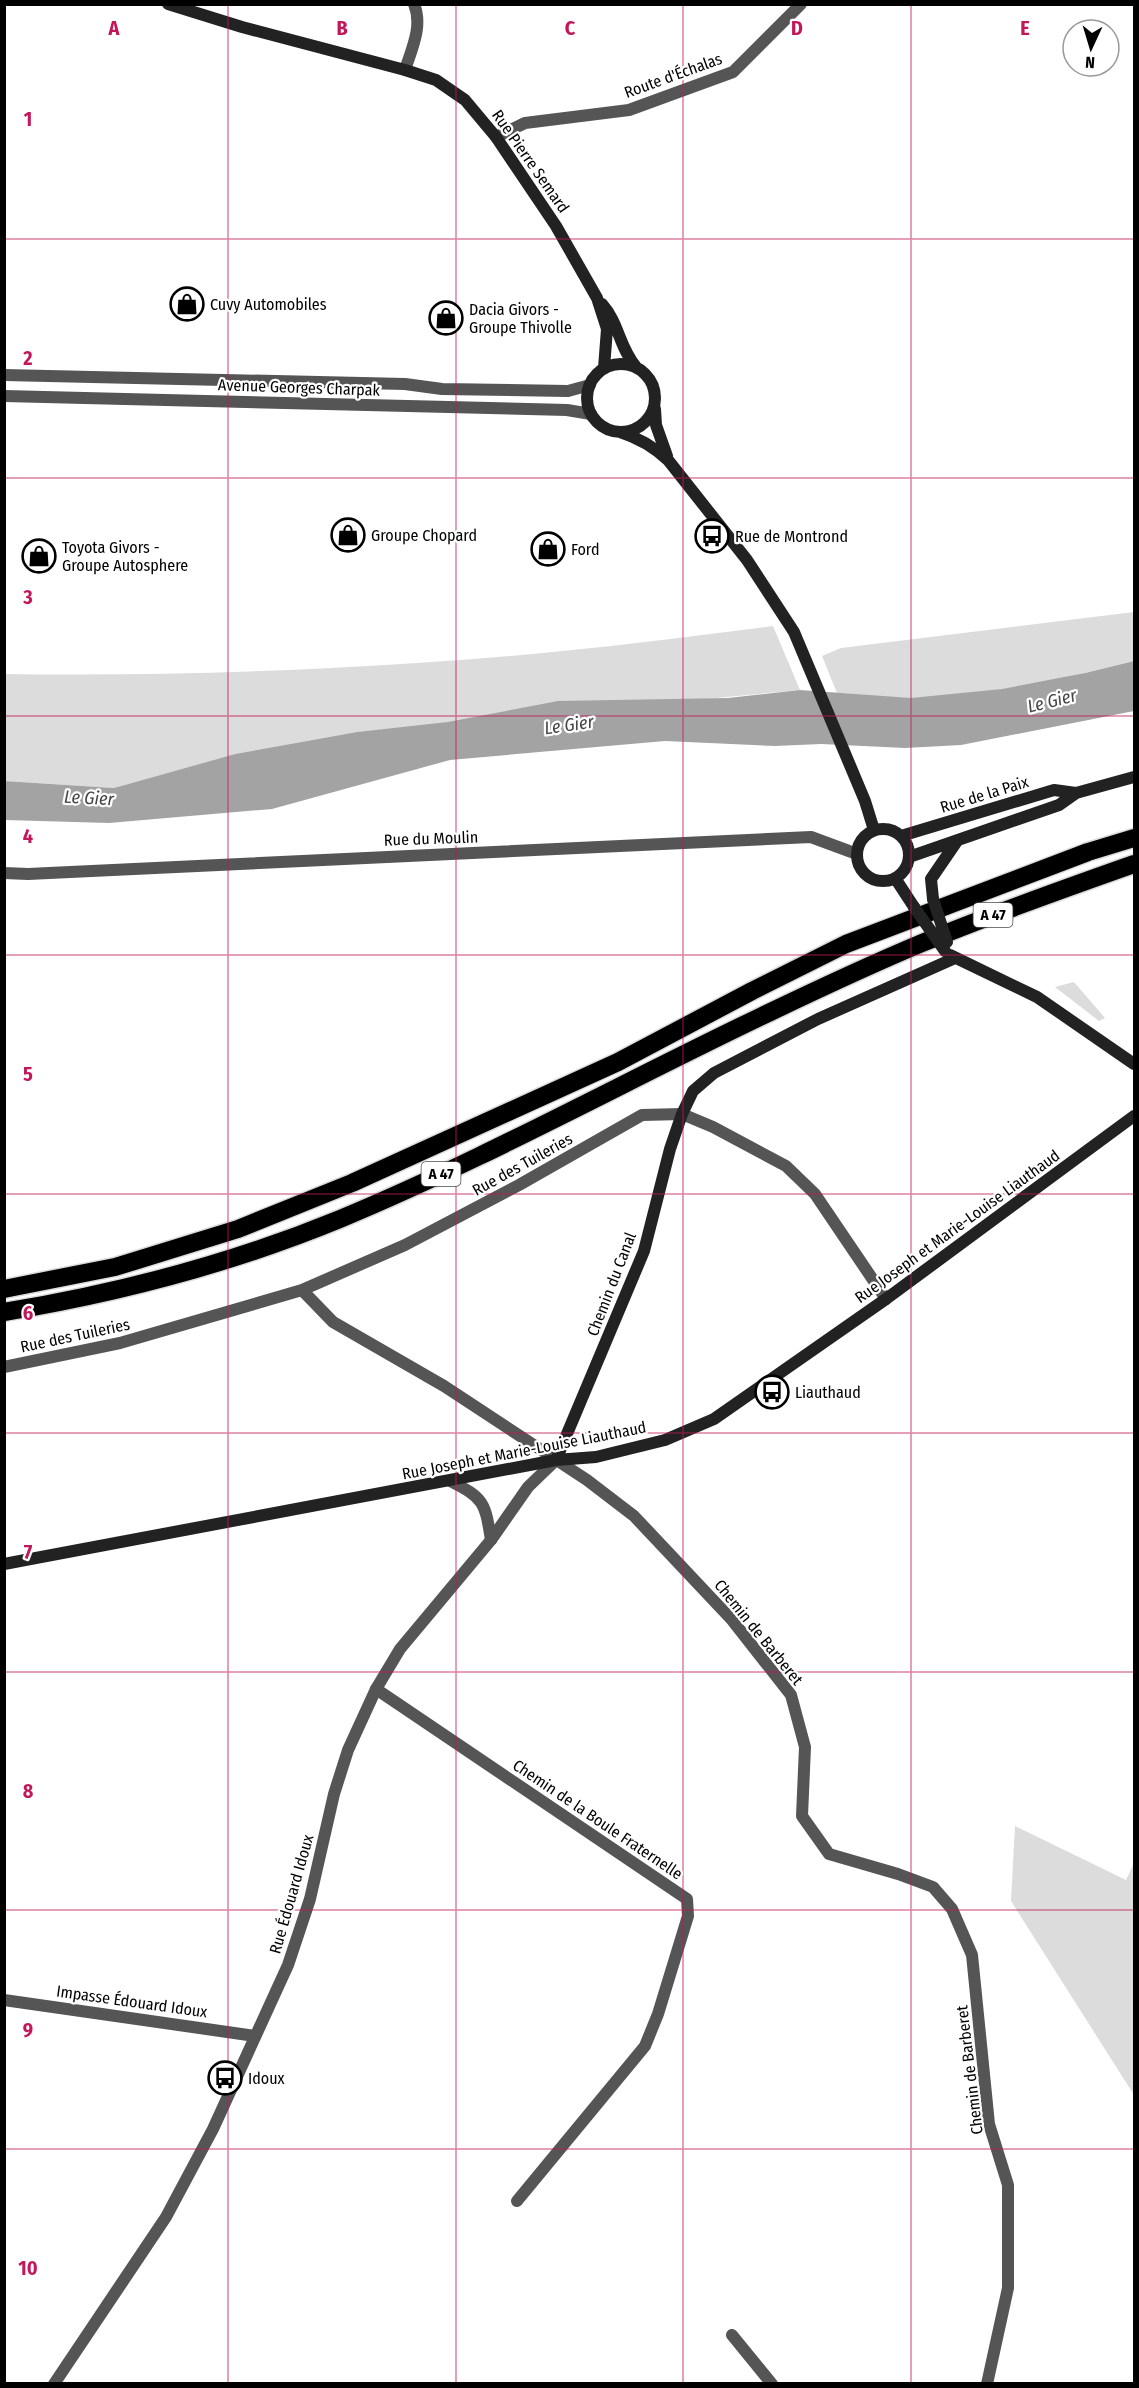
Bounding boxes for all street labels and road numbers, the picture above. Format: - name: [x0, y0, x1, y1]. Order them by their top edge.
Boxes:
- street label: Route d'Échalas: [622, 49, 725, 102]
- street label: Rue Pierre Semard: [488, 106, 573, 216]
- street label: Avenue Georges Charpak: [218, 375, 381, 400]
- street label: Rue de la Paix: [938, 772, 1031, 817]
- street label: Rue du Moulin: [384, 827, 478, 850]
- road number: A 47: [974, 903, 1012, 927]
- street label: Rue des Tuileries: [469, 1129, 576, 1200]
- street label: Rue Joseph et Marie-Louise Liauthaud: [851, 1146, 1063, 1307]
- road number: A 47: [422, 1162, 460, 1186]
- street label: Chemin du Canal: [583, 1230, 640, 1339]
- street label: Rue des Tuileries: [19, 1315, 132, 1356]
- street label: Rue Joseph et Marie-Louise Liauthaud: [400, 1417, 648, 1484]
- street label: Chemin de Barberet: [710, 1576, 807, 1689]
- street label: Chemin de la Boule Fraternelle: [509, 1755, 686, 1883]
- street label: Rue Édouard Idoux: [265, 1832, 318, 1956]
- street label: Impasse Édouard Idoux: [55, 1981, 209, 2021]
- street label: Chemin de Barberet: [952, 2004, 987, 2136]

